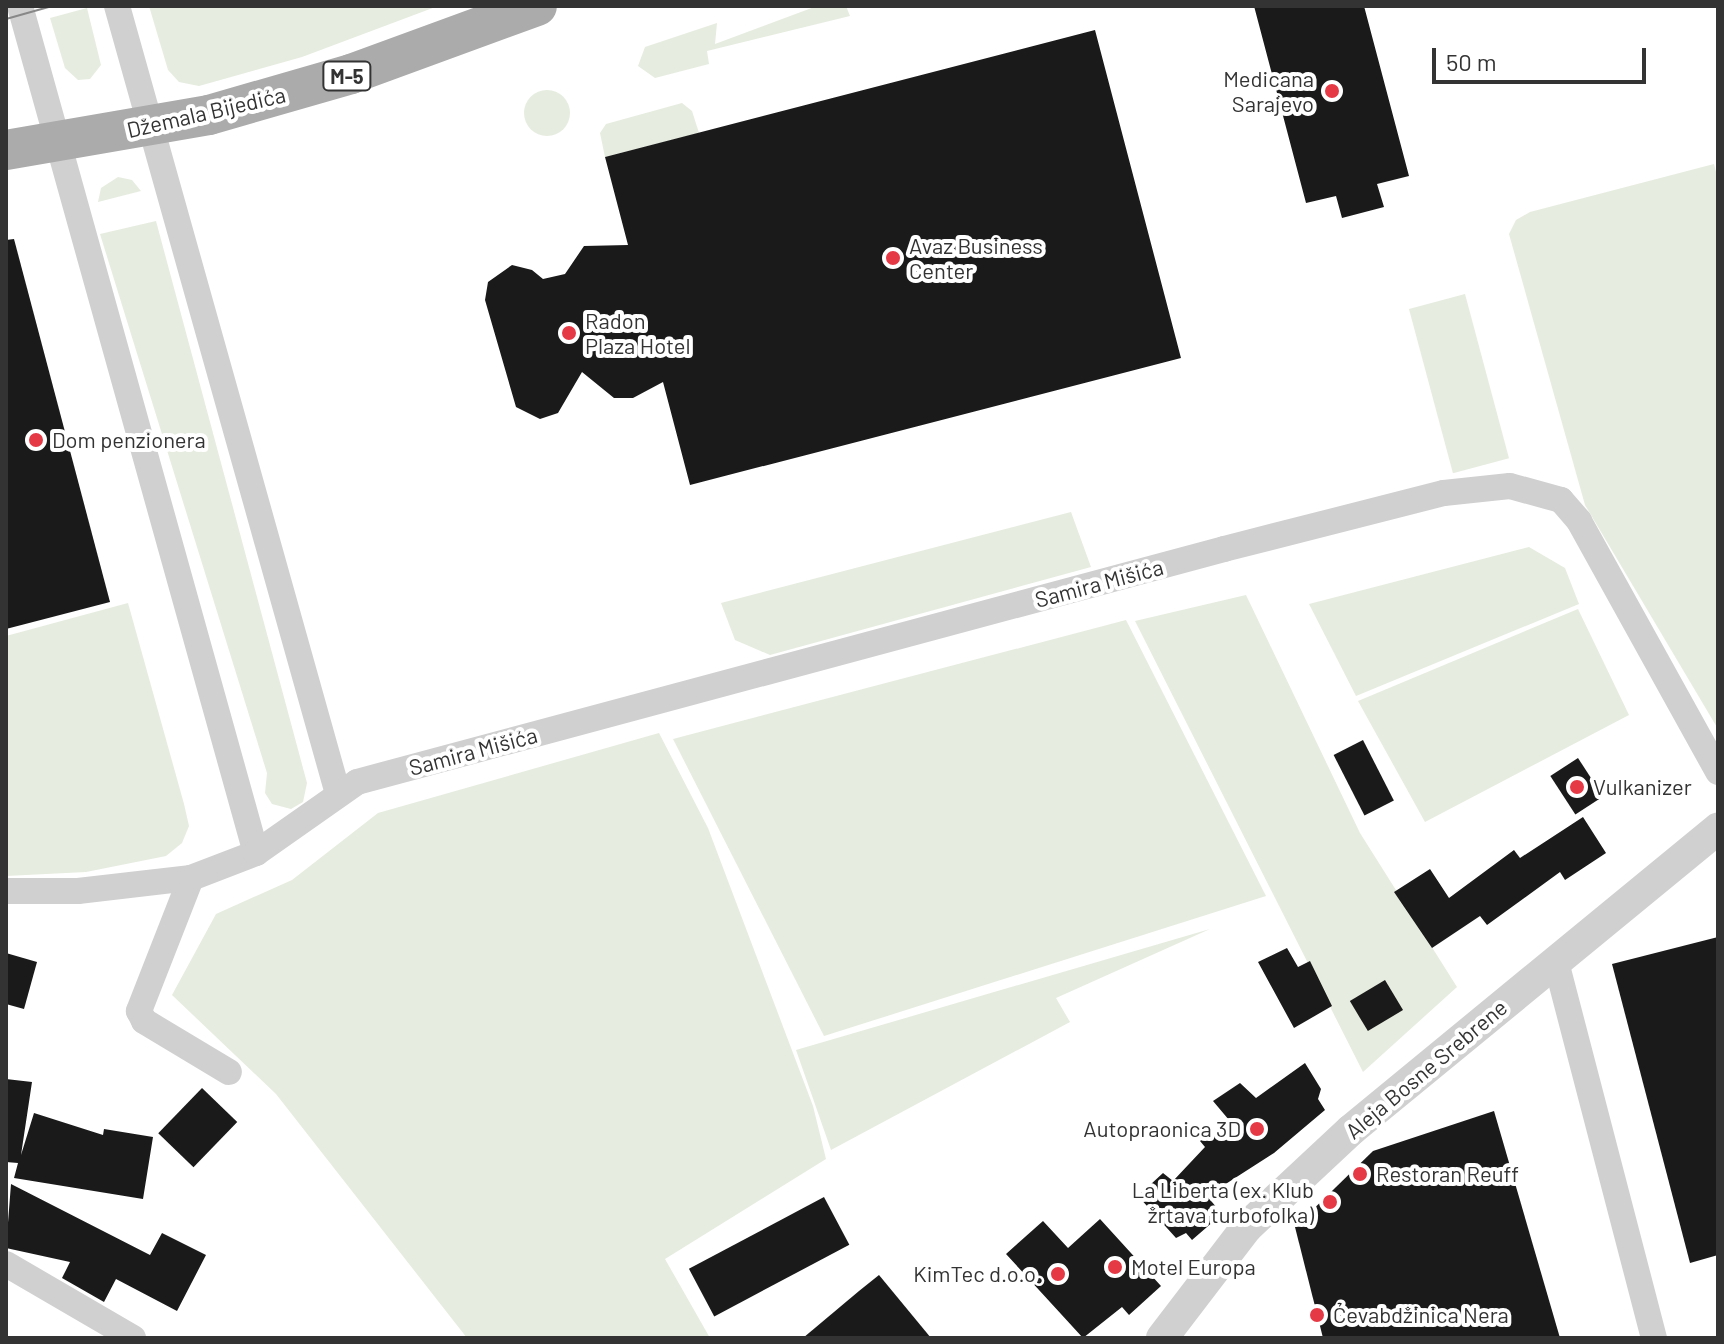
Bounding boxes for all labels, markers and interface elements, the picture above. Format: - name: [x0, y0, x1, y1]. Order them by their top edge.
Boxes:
- scale bar: [1436, 32, 1650, 82]
- text: 50 m: [1446, 47, 1497, 76]
- road number: M-5: [321, 60, 373, 92]
- place label: Medicana Sarajevo: [1223, 65, 1314, 116]
- marker: Medicana Sarajevo: [1321, 80, 1343, 102]
- street label: Džemala Bijedića: [124, 81, 288, 143]
- place label: Avaz Business Center: [909, 232, 1043, 284]
- marker: Avaz Business Center: [884, 249, 902, 267]
- place label: Radon Plaza Hotel: [585, 307, 690, 358]
- marker: Radon Plaza Hotel: [560, 324, 578, 342]
- place label: Dom penzionera: [52, 427, 206, 453]
- marker: Dom penzionera: [27, 431, 45, 449]
- street label: Samira Mišića: [1032, 553, 1166, 613]
- street label: Samira Mišića: [406, 721, 540, 781]
- place label: Vulkanizer: [1593, 774, 1692, 800]
- marker: Vulkanizer: [1568, 778, 1586, 796]
- street label: Aleja Bosne Srebrene: [1340, 994, 1512, 1144]
- place label: Autopraonica 3D: [1083, 1116, 1241, 1142]
- marker: Autopraonica 3D: [1248, 1120, 1266, 1138]
- place label: Restoran Reuff: [1376, 1161, 1519, 1187]
- marker: Restoran Reuff: [1351, 1165, 1369, 1183]
- place label: La Liberta (ex. Klub žrtava turbofolka): [1132, 1176, 1314, 1228]
- marker: La Liberta (ex. Klub žrtava turbofolka): [1321, 1193, 1339, 1211]
- place label: Motel Europa: [1131, 1254, 1256, 1280]
- marker: Motel Europa: [1106, 1258, 1124, 1276]
- place label: KimTec d.o.o.: [913, 1261, 1042, 1287]
- marker: KimTec d.o.o.: [1049, 1265, 1067, 1283]
- place label: Ćevabdžinica Nera: [1333, 1302, 1509, 1328]
- marker: Ćevabdžinica Nera: [1308, 1306, 1326, 1324]

